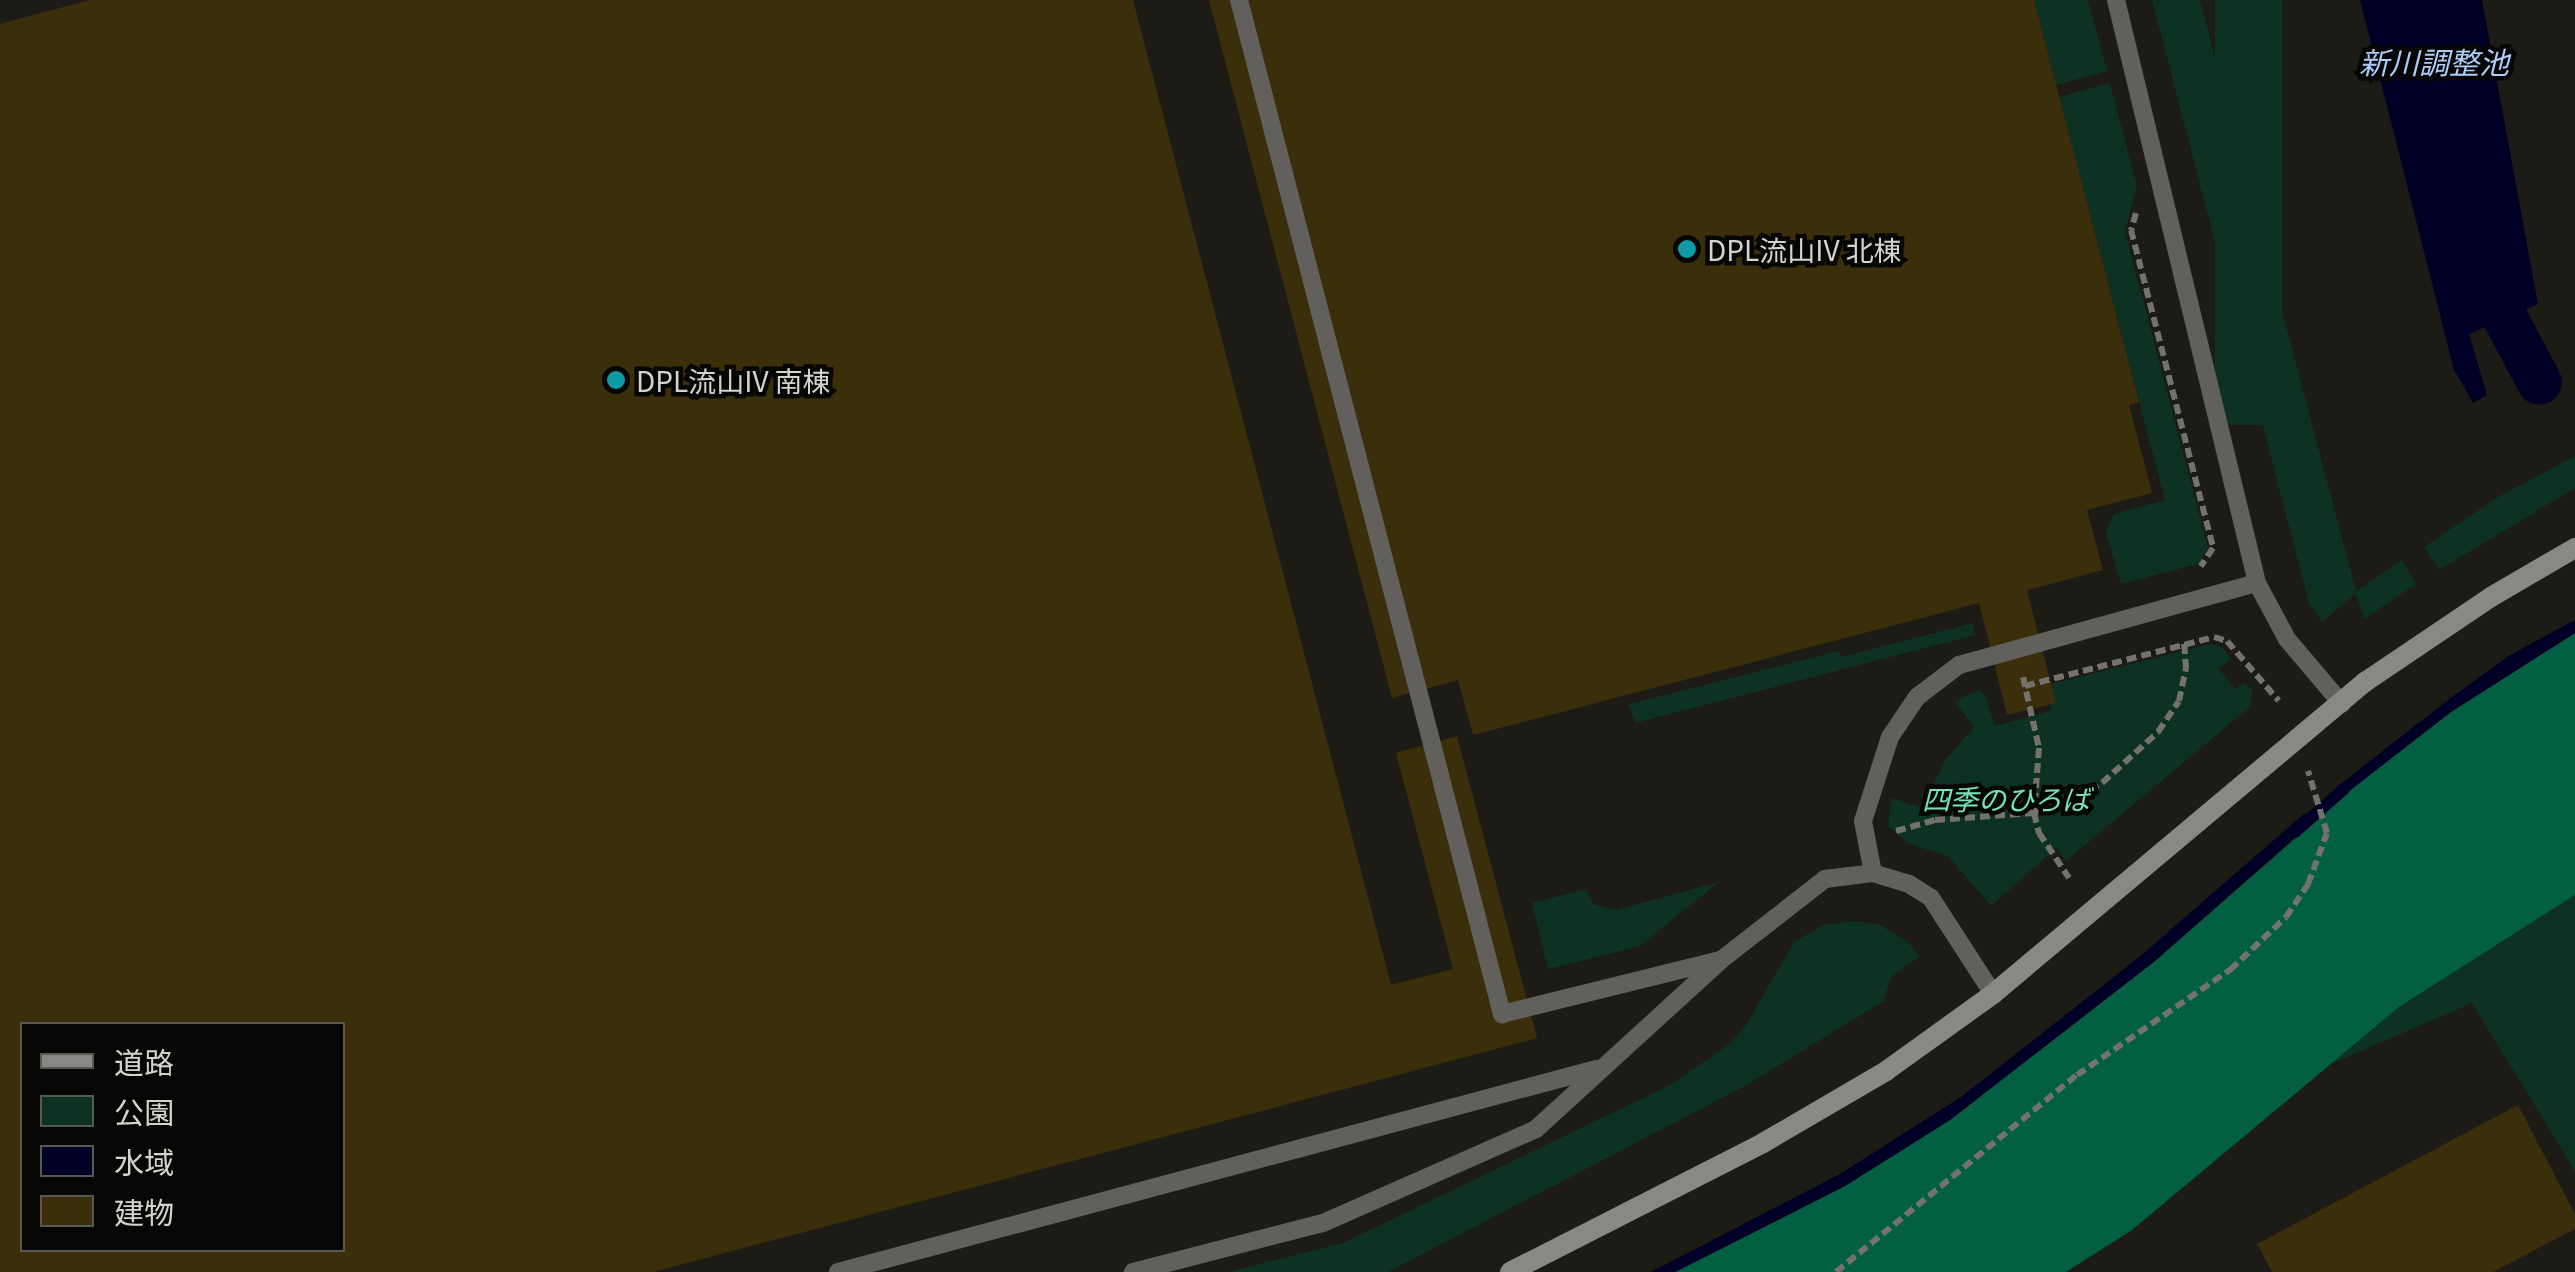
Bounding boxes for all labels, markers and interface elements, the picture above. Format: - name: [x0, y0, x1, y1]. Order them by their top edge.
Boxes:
- water label: 新川調整池: [2359, 43, 2509, 79]
- place label: DPL流山IV 北棟: [1707, 232, 1902, 266]
- marker: DPL流山IV 北棟: [1676, 238, 1698, 260]
- place label: DPL流山IV 南棟: [636, 363, 831, 397]
- marker: DPL流山IV 南棟: [605, 369, 627, 391]
- park label: 四季のひろば: [1922, 781, 2090, 815]
- legend: [20, 1022, 345, 1252]
- text: 道路: [114, 1039, 174, 1083]
- text: 公園: [114, 1089, 174, 1133]
- text: 水域: [114, 1139, 174, 1183]
- text: 建物: [114, 1189, 174, 1233]

